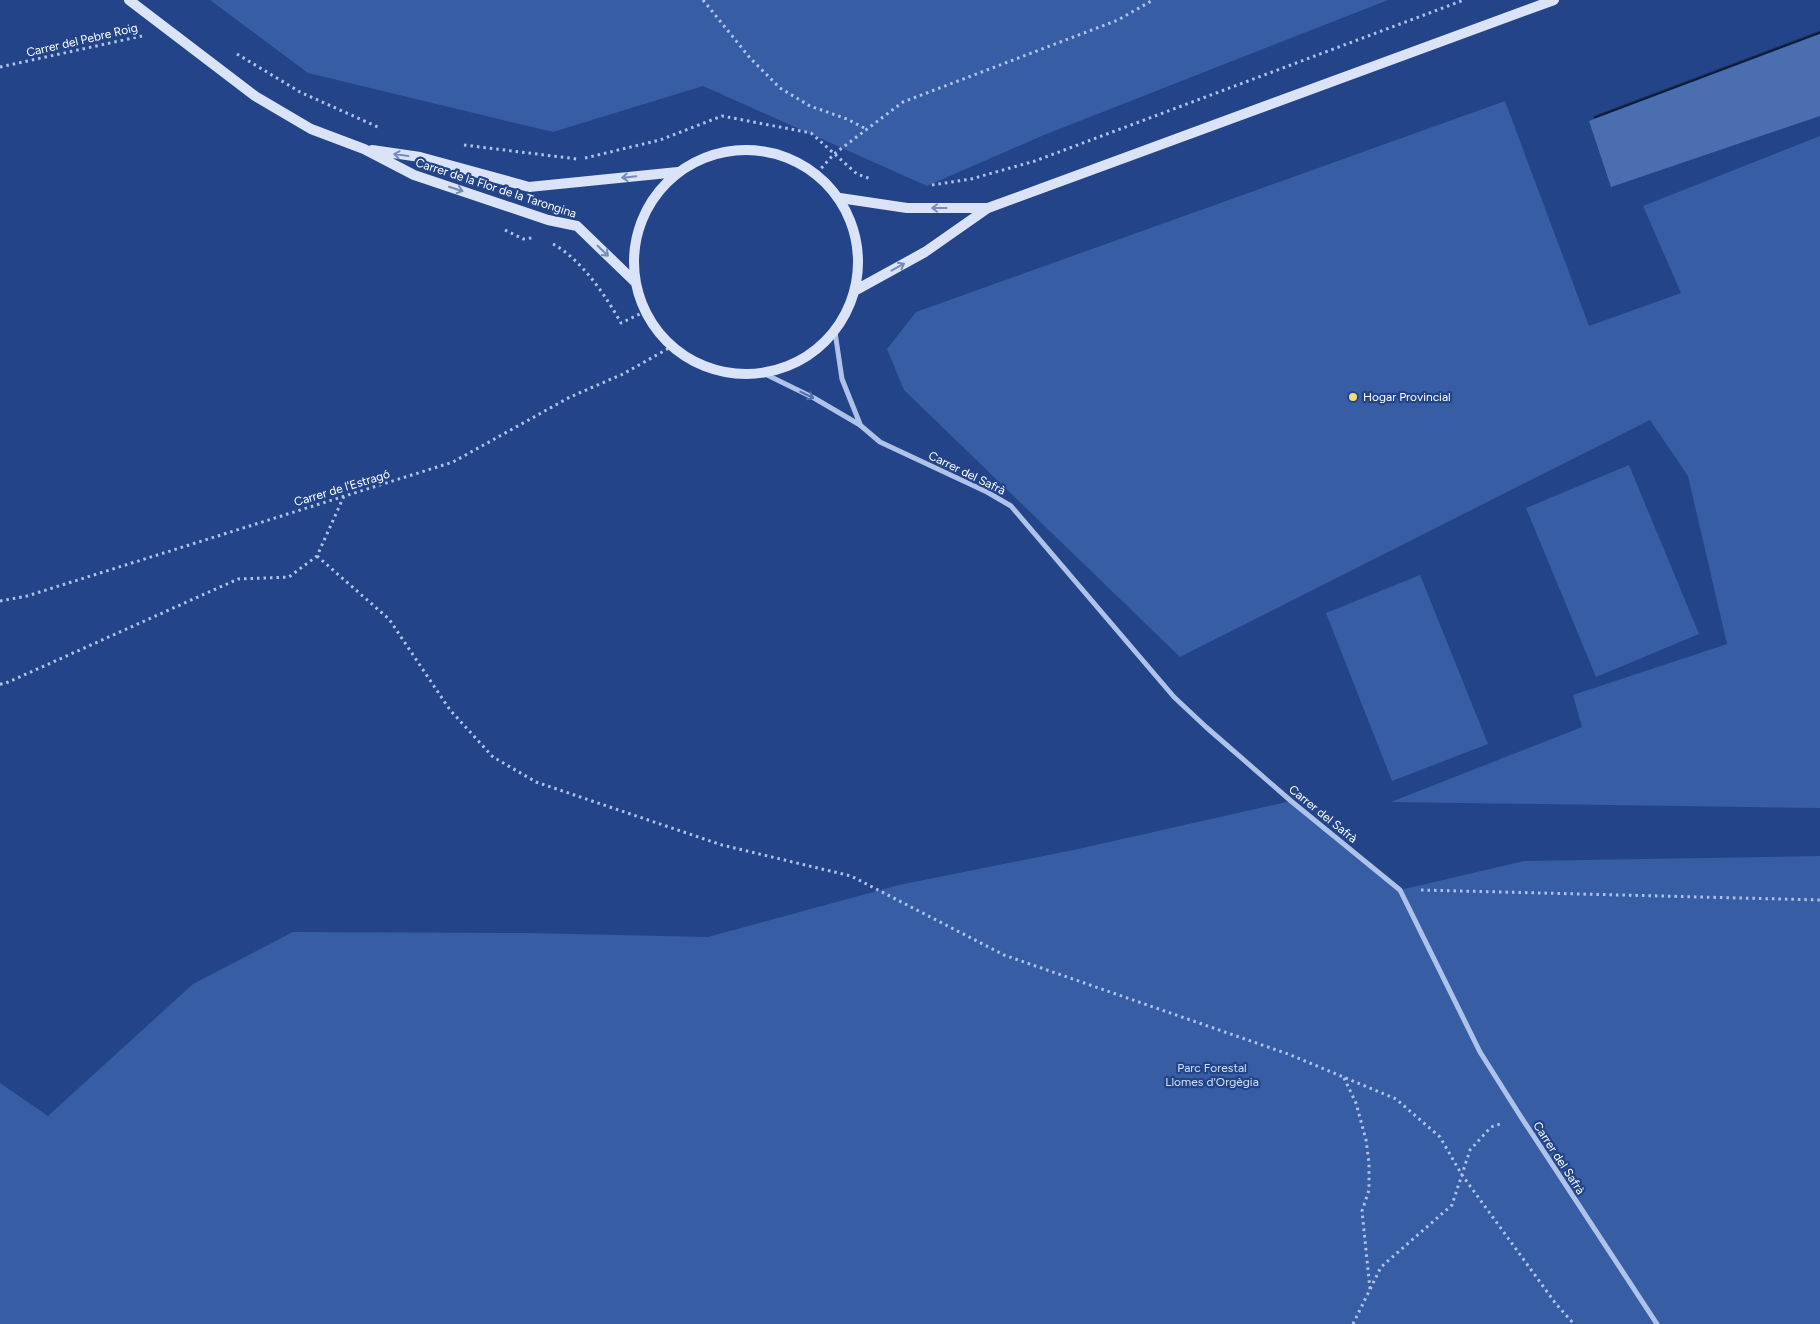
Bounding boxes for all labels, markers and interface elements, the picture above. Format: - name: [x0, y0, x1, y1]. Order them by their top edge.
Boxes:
- street label: Carrer del Pebre Roig: [25, 20, 139, 60]
- one-way arrow: [393, 149, 409, 159]
- street label: Carrer de la Flor de la Tarongina: [414, 155, 578, 221]
- one-way arrow: [621, 172, 637, 182]
- one-way arrow: [448, 185, 464, 195]
- one-way arrow: [932, 203, 948, 213]
- one-way arrow: [597, 245, 609, 257]
- one-way arrow: [891, 262, 906, 272]
- one-way arrow: [799, 390, 814, 400]
- place label: Hogar Provincial: [1363, 390, 1451, 404]
- marker: Hogar Provincial: [1347, 391, 1359, 403]
- street label: Carrer del Safrà: [926, 448, 1008, 498]
- street label: Carrer de l'Estragó: [292, 467, 392, 509]
- street label: Carrer del Safrà: [1286, 782, 1360, 846]
- park label: Parc Forestal Llomes d'Orgègia: [1165, 1061, 1259, 1089]
- street label: Carrer del Safrà: [1530, 1119, 1588, 1197]

